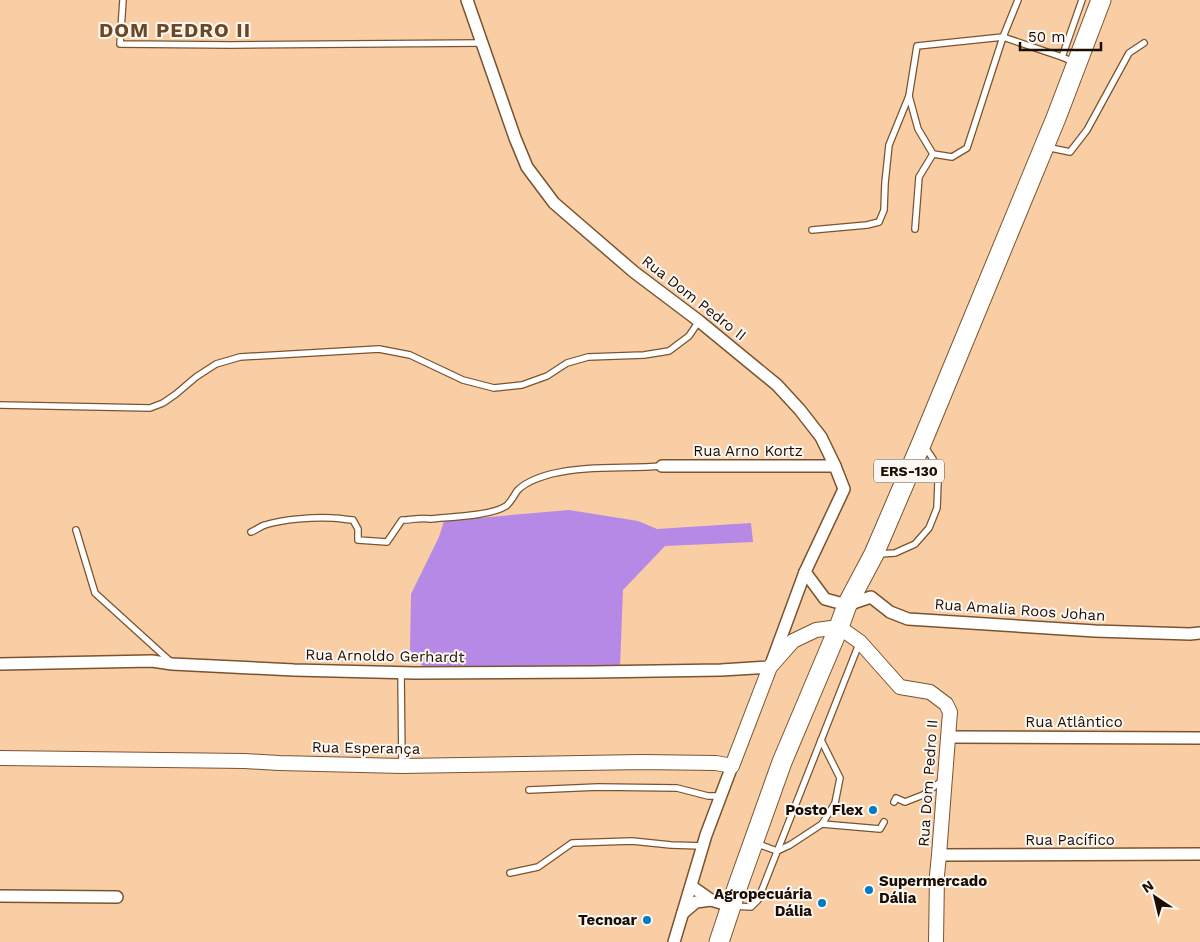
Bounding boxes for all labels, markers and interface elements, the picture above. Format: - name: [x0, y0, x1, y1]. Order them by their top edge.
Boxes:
- district label: DOM PEDRO II: [99, 18, 251, 42]
- scale bar: [1020, 20, 1101, 52]
- text: 50 m: [1028, 28, 1065, 46]
- street label: Rua Dom Pedro II: [638, 252, 750, 344]
- street label: Rua Arno Kortz: [693, 442, 803, 460]
- road number: ERS-130: [874, 460, 944, 482]
- street label: Rua Amalia Roos Johan: [934, 595, 1106, 625]
- street label: Rua Arnoldo Gerhardt: [305, 646, 465, 666]
- street label: Rua Atlântico: [1025, 713, 1123, 731]
- street label: Rua Dom Pedro II: [915, 719, 941, 847]
- street label: Rua Esperança: [312, 738, 421, 758]
- place label: Posto Flex: [785, 801, 863, 819]
- marker: Posto Flex: [867, 804, 879, 816]
- street label: Rua Pacífico: [1025, 831, 1115, 849]
- place label: Supermercado Dália: [879, 872, 987, 907]
- north arrow: [1130, 872, 1180, 922]
- text: N: [1139, 877, 1156, 896]
- marker: Supermercado Dália: [863, 884, 875, 896]
- place label: Agropecuária Dália: [714, 885, 812, 920]
- marker: Agropecuária Dália: [816, 897, 828, 909]
- place label: Tecnoar: [578, 911, 638, 929]
- marker: Tecnoar: [641, 914, 653, 926]

